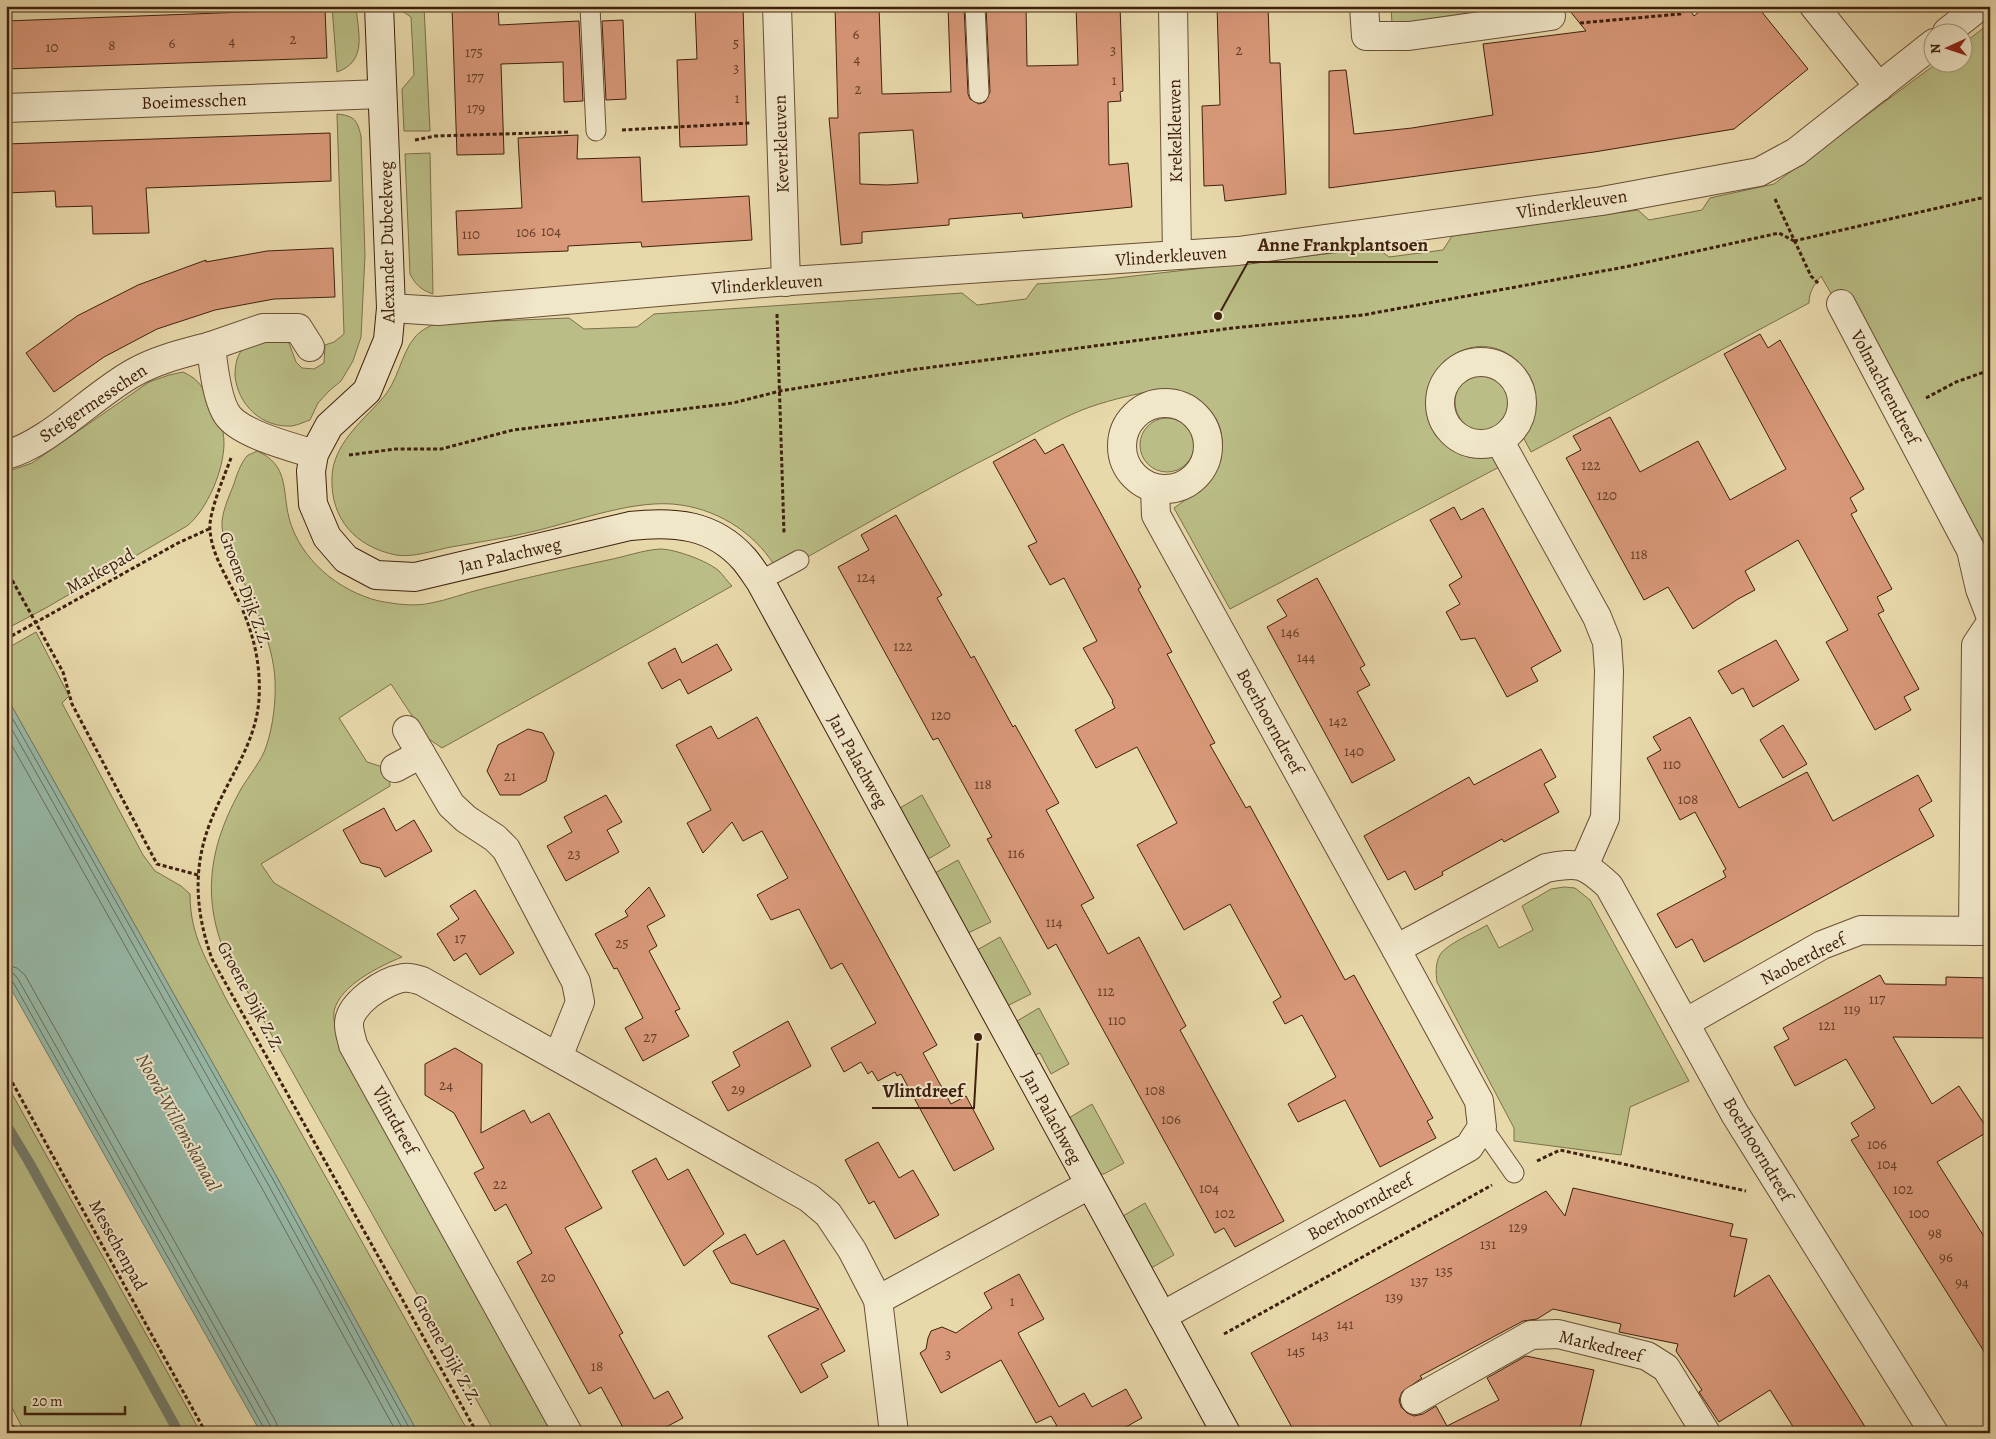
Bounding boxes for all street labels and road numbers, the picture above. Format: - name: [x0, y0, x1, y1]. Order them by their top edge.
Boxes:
- street label: Krekelkleuven: [1162, 79, 1188, 183]
- street label: Boeimesschen: [141, 87, 247, 115]
- street label: Keverkleuven: [767, 94, 795, 194]
- street label: Alexander Dubcekweg: [374, 161, 400, 324]
- street label: Vlinderkleuven: [1514, 183, 1629, 225]
- street label: Vlinderkleuven: [1114, 240, 1228, 272]
- street label: Vlinderkleuven: [710, 268, 824, 300]
- street label: Volmachtendreef: [1844, 325, 1927, 451]
- street label: Steigermesschen: [34, 358, 152, 448]
- street label: Groene Dijk Z.Z.: [214, 528, 278, 652]
- street label: Jan Palachweg: [457, 532, 563, 578]
- street label: Markepad: [62, 542, 139, 600]
- street label: Boerhoorndreef: [1231, 664, 1310, 781]
- street label: Jan Palachweg: [822, 710, 894, 812]
- street label: Naoberdreef: [1756, 926, 1852, 991]
- street label: Groene Dijk Z.Z.: [212, 937, 290, 1057]
- street label: Jan Palachweg: [1016, 1066, 1088, 1168]
- street label: Vlintdreef: [366, 1081, 425, 1161]
- street label: Boerhoorndreef: [1718, 1093, 1800, 1208]
- street label: Boerhoorndreef: [1303, 1167, 1420, 1246]
- street label: Messchenpad: [83, 1195, 153, 1295]
- street label: Groene Dijk Z.Z.: [407, 1290, 487, 1410]
- street label: Markedreef: [1557, 1324, 1648, 1369]

